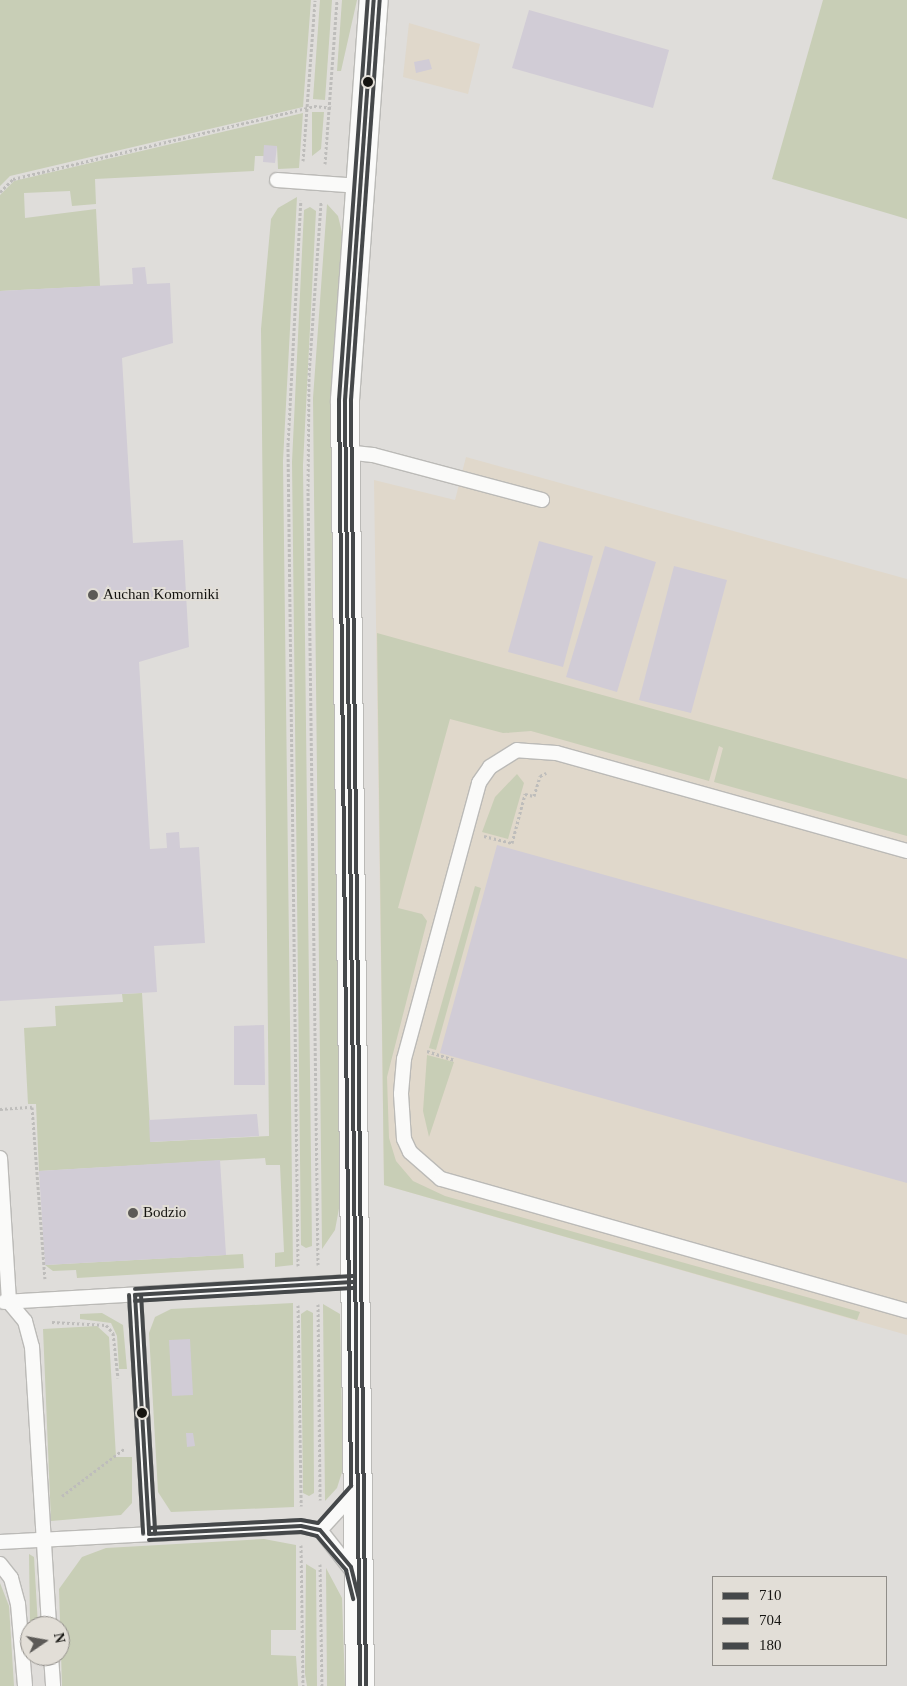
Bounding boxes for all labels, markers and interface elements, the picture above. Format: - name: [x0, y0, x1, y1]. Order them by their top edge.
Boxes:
- unlabelled marker: [363, 77, 373, 87]
- place label: Auchan Komorniki: [103, 586, 219, 604]
- marker: Auchan Komorniki: [87, 589, 99, 601]
- place label: Bodzio: [143, 1204, 186, 1222]
- marker: Bodzio: [127, 1207, 139, 1219]
- unlabelled marker: [137, 1408, 147, 1418]
- legend: [712, 1576, 887, 1666]
- text: 710: [759, 1587, 782, 1603]
- text: 704: [759, 1612, 782, 1628]
- north arrow: [20, 1616, 70, 1666]
- text: N: [51, 1631, 68, 1644]
- text: 180: [759, 1637, 782, 1653]

